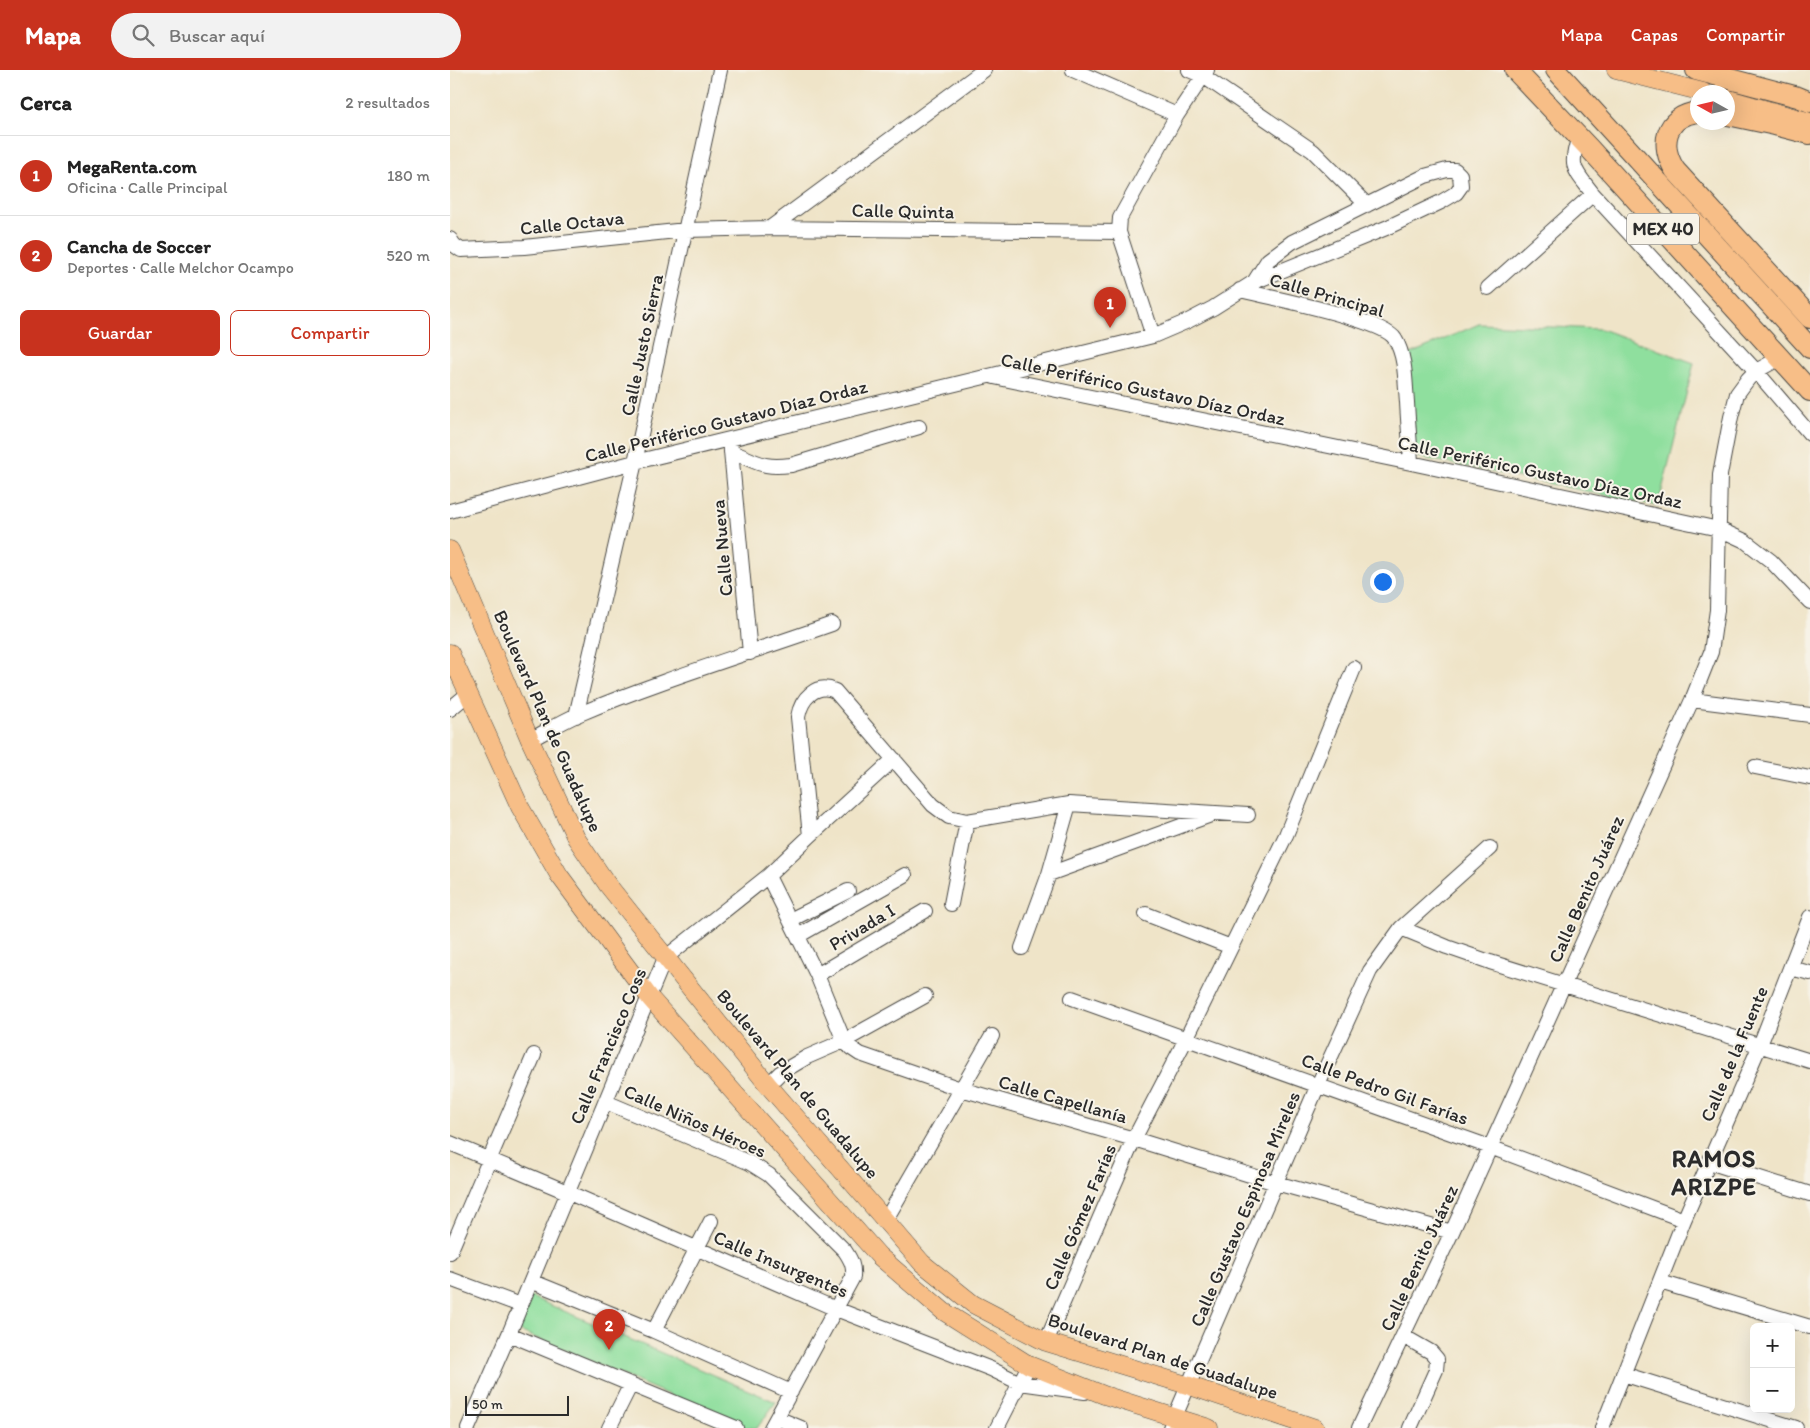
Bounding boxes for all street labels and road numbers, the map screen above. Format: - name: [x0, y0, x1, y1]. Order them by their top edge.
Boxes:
- street label: Calle Quinta: [851, 199, 955, 223]
- street label: Calle Octava: [519, 206, 625, 240]
- road number: MEX 40: [1627, 214, 1699, 244]
- street label: Calle Principal: [1267, 268, 1388, 323]
- street label: Calle Justo Sierra: [616, 272, 668, 418]
- street label: Calle Periférico Gustavo Díaz Ordaz: [999, 348, 1288, 430]
- street label: Calle Periférico Gustavo Díaz Ordaz: [582, 375, 870, 467]
- street label: Calle Periférico Gustavo Díaz Ordaz: [1396, 431, 1685, 513]
- street label: Calle Nueva: [706, 499, 738, 597]
- street label: Boulevard Plan de Guadalupe: [489, 607, 607, 835]
- street label: Calle Benito Juárez: [1543, 812, 1629, 966]
- street label: Privada I: [825, 898, 899, 956]
- street label: Calle Francisco Coss: [565, 964, 651, 1128]
- street label: Calle de la Fuente: [1695, 983, 1773, 1125]
- street label: Boulevard Plan de Guadalupe: [712, 985, 884, 1183]
- street label: Calle Pedro Gil Farías: [1298, 1048, 1472, 1130]
- street label: Calle Capellanía: [996, 1070, 1130, 1128]
- street label: Calle Niños Héroes: [620, 1079, 770, 1163]
- street label: Calle Gustavo Espinosa Mireles: [1185, 1088, 1305, 1330]
- street label: Calle Gómez Farías: [1039, 1140, 1121, 1294]
- street label: Calle Benito Juárez: [1375, 1181, 1463, 1335]
- street label: Calle Insurgentes: [710, 1225, 852, 1303]
- street label: Boulevard Plan de Guadalupe: [1045, 1308, 1281, 1404]

